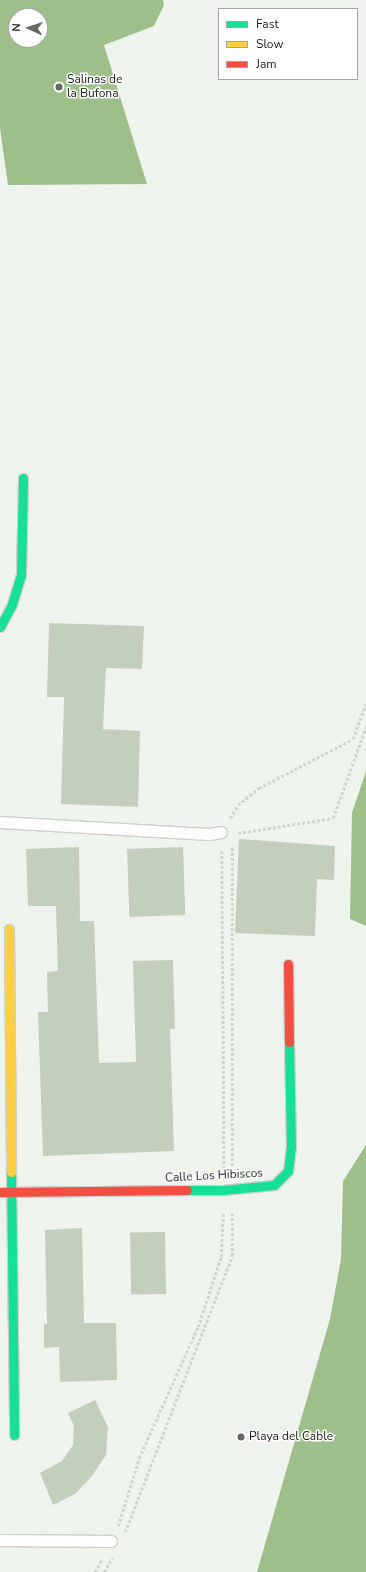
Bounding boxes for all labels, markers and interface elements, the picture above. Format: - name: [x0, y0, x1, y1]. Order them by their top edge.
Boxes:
- north arrow: [8, 8, 48, 48]
- legend: [218, 8, 358, 80]
- text: Fast: [256, 16, 279, 32]
- text: N: [9, 23, 24, 32]
- text: Slow: [256, 36, 284, 52]
- text: Jam: [256, 56, 277, 72]
- place label: Salinas de la Bufona: [67, 73, 122, 101]
- marker: Salinas de la Bufona: [54, 82, 64, 92]
- street label: Calle Los Hibiscos: [165, 1166, 263, 1186]
- place label: Playa del Cable: [249, 1430, 333, 1444]
- marker: Playa del Cable: [236, 1432, 246, 1442]

